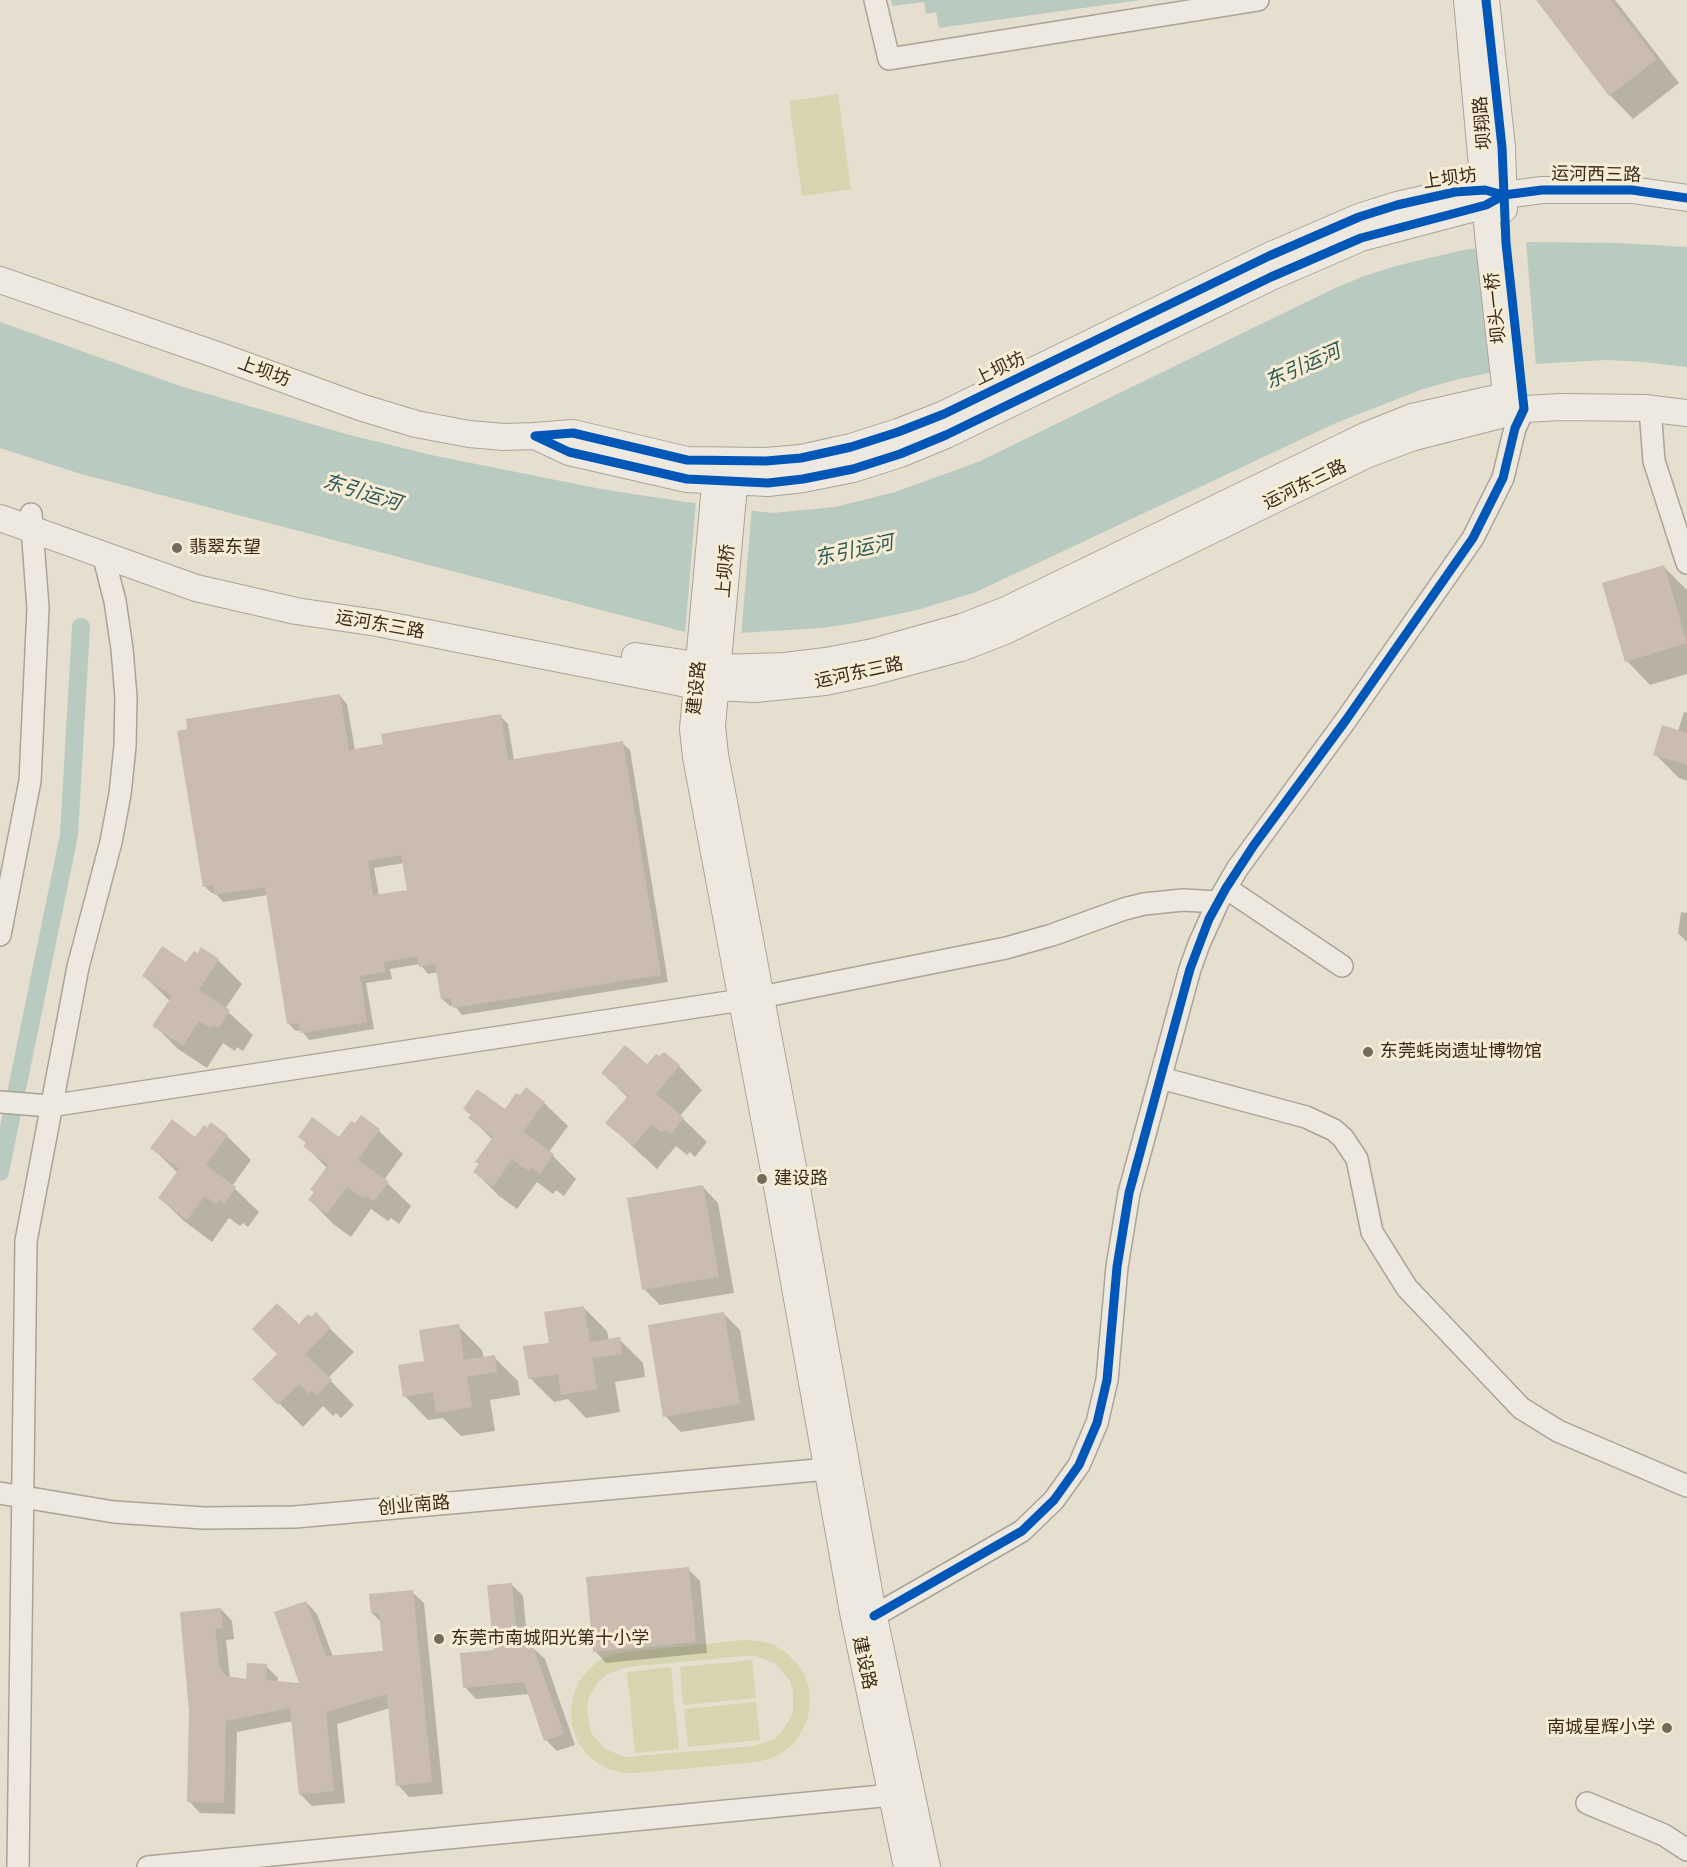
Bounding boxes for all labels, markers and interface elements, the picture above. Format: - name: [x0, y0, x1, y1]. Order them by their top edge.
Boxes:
- street label: 坝翔路: [1470, 95, 1496, 151]
- street label: 运河西三路: [1551, 163, 1641, 187]
- street label: 上坝坊: [1422, 165, 1478, 193]
- street label: 坝头一桥: [1481, 271, 1511, 345]
- water label: 东引运河: [1262, 340, 1344, 394]
- street label: 上坝坊: [971, 347, 1029, 391]
- street label: 上坝坊: [235, 353, 293, 391]
- street label: 运河东三路: [1260, 456, 1350, 514]
- water label: 东引运河: [320, 470, 404, 516]
- water label: 东引运河: [812, 531, 896, 571]
- place label: 翡翠东望: [189, 537, 261, 559]
- marker: 翡翠东望: [170, 541, 184, 555]
- street label: 上坝桥: [713, 543, 739, 599]
- street label: 运河东三路: [334, 607, 426, 643]
- street label: 运河东三路: [813, 653, 905, 693]
- street label: 建设路: [683, 660, 711, 716]
- place label: 东莞蚝岗遗址博物馆: [1380, 1041, 1542, 1063]
- marker: 东莞蚝岗遗址博物馆: [1361, 1045, 1375, 1059]
- place label: 建设路: [774, 1168, 828, 1190]
- marker: 建设路: [755, 1172, 769, 1186]
- street label: 创业南路: [377, 1492, 451, 1520]
- place label: 东莞市南城阳光第十小学: [451, 1628, 649, 1650]
- marker: 东莞市南城阳光第十小学: [432, 1632, 446, 1646]
- street label: 建设路: [848, 1634, 880, 1692]
- place label: 南城星辉小学: [1547, 1717, 1655, 1739]
- marker: 南城星辉小学: [1660, 1721, 1674, 1735]

